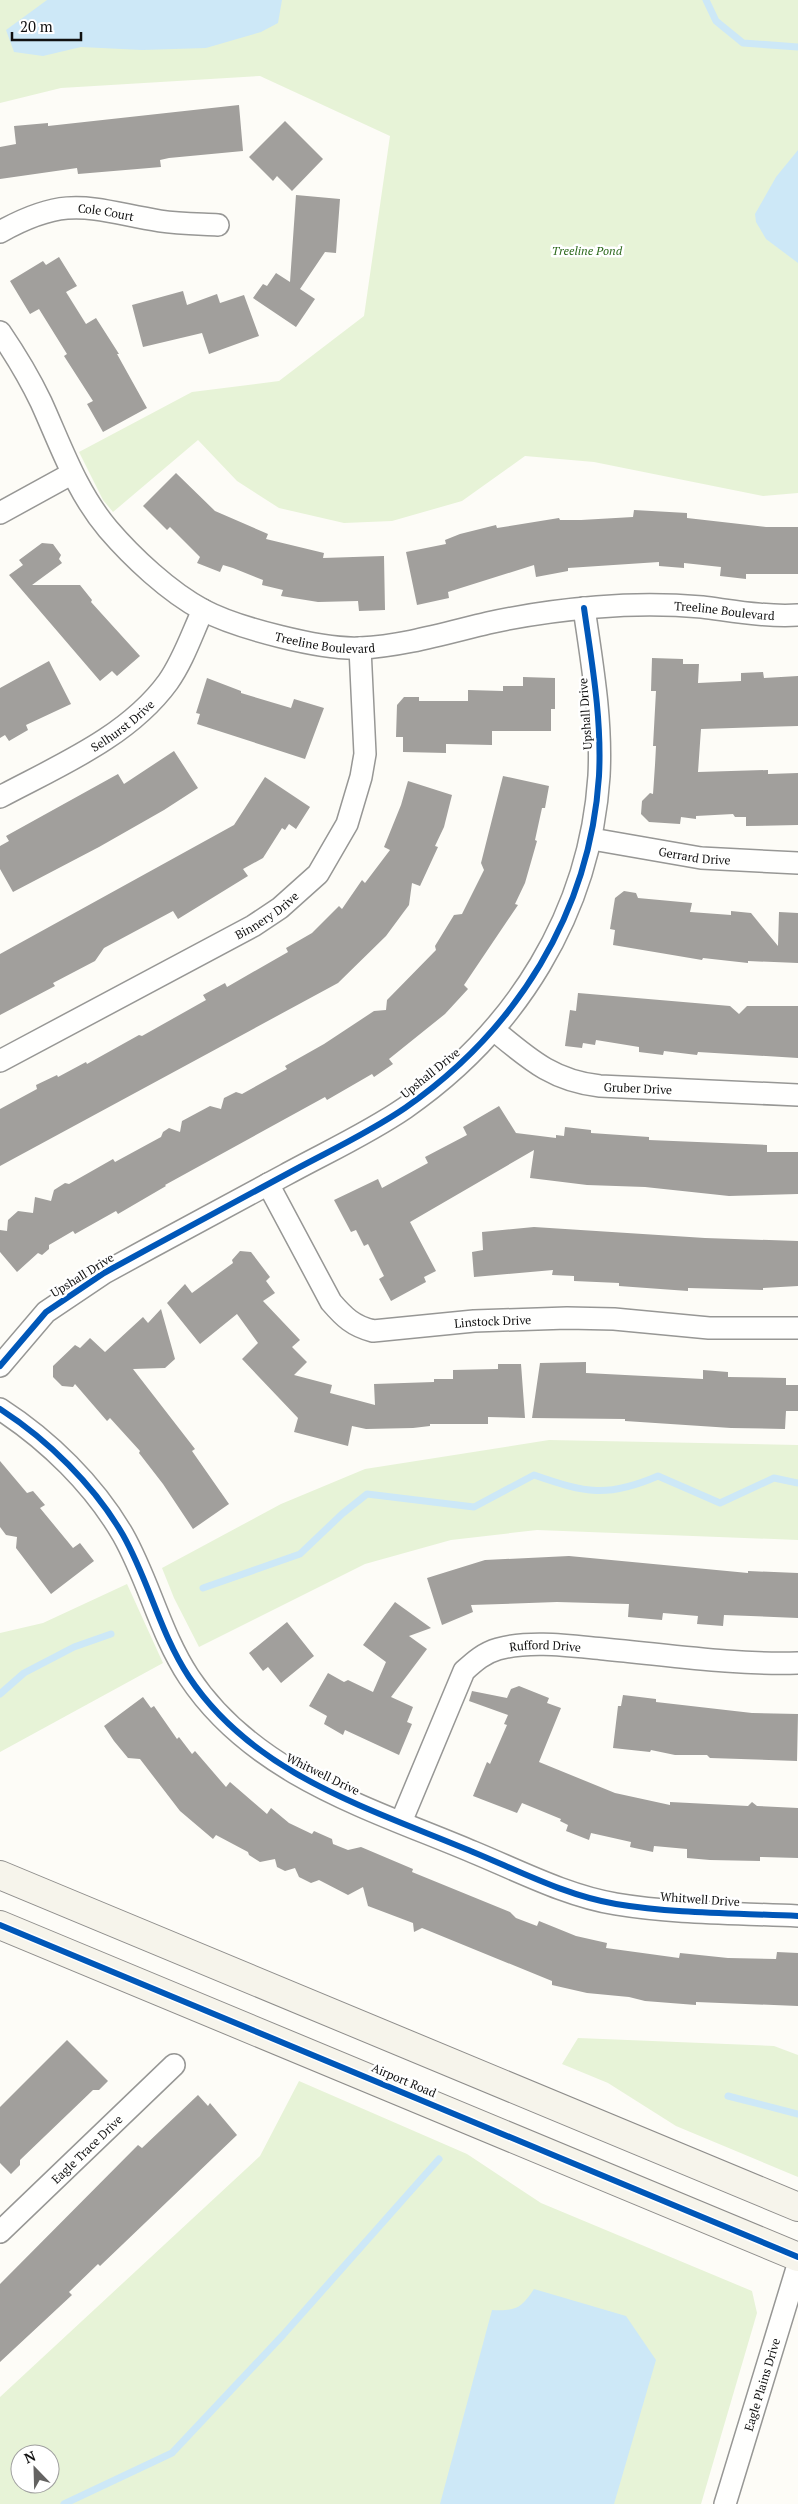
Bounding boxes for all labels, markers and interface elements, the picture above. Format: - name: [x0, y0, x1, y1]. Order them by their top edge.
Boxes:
- scale bar: [12, 10, 81, 42]
- text: 20 m: [20, 16, 53, 36]
- street label: Cole Court: [78, 200, 136, 224]
- park label: Treeline Pond: [552, 243, 623, 258]
- street label: Treeline Boulevard: [674, 598, 775, 623]
- street label: Treeline Boulevard: [273, 628, 376, 656]
- street label: Upshall Drive: [575, 678, 595, 750]
- street label: Selhurst Drive: [88, 696, 157, 754]
- street label: Gerrard Drive: [657, 843, 731, 867]
- street label: Binnery Drive: [232, 888, 301, 942]
- street label: Upshall Drive: [397, 1045, 463, 1101]
- street label: Gruber Drive: [603, 1079, 672, 1097]
- street label: Upshall Drive: [48, 1250, 116, 1300]
- street label: Linstock Drive: [454, 1312, 531, 1330]
- street label: Rufford Drive: [508, 1637, 582, 1654]
- street label: Whitwell Drive: [284, 1750, 362, 1798]
- street label: Whitwell Drive: [660, 1889, 740, 1909]
- street label: Airport Road: [369, 2060, 439, 2100]
- street label: Eagle Trace Drive: [48, 2111, 125, 2186]
- street label: Eagle Plains Drive: [740, 2336, 783, 2433]
- north arrow: [10, 2444, 60, 2494]
- text: N: [21, 2446, 39, 2467]

